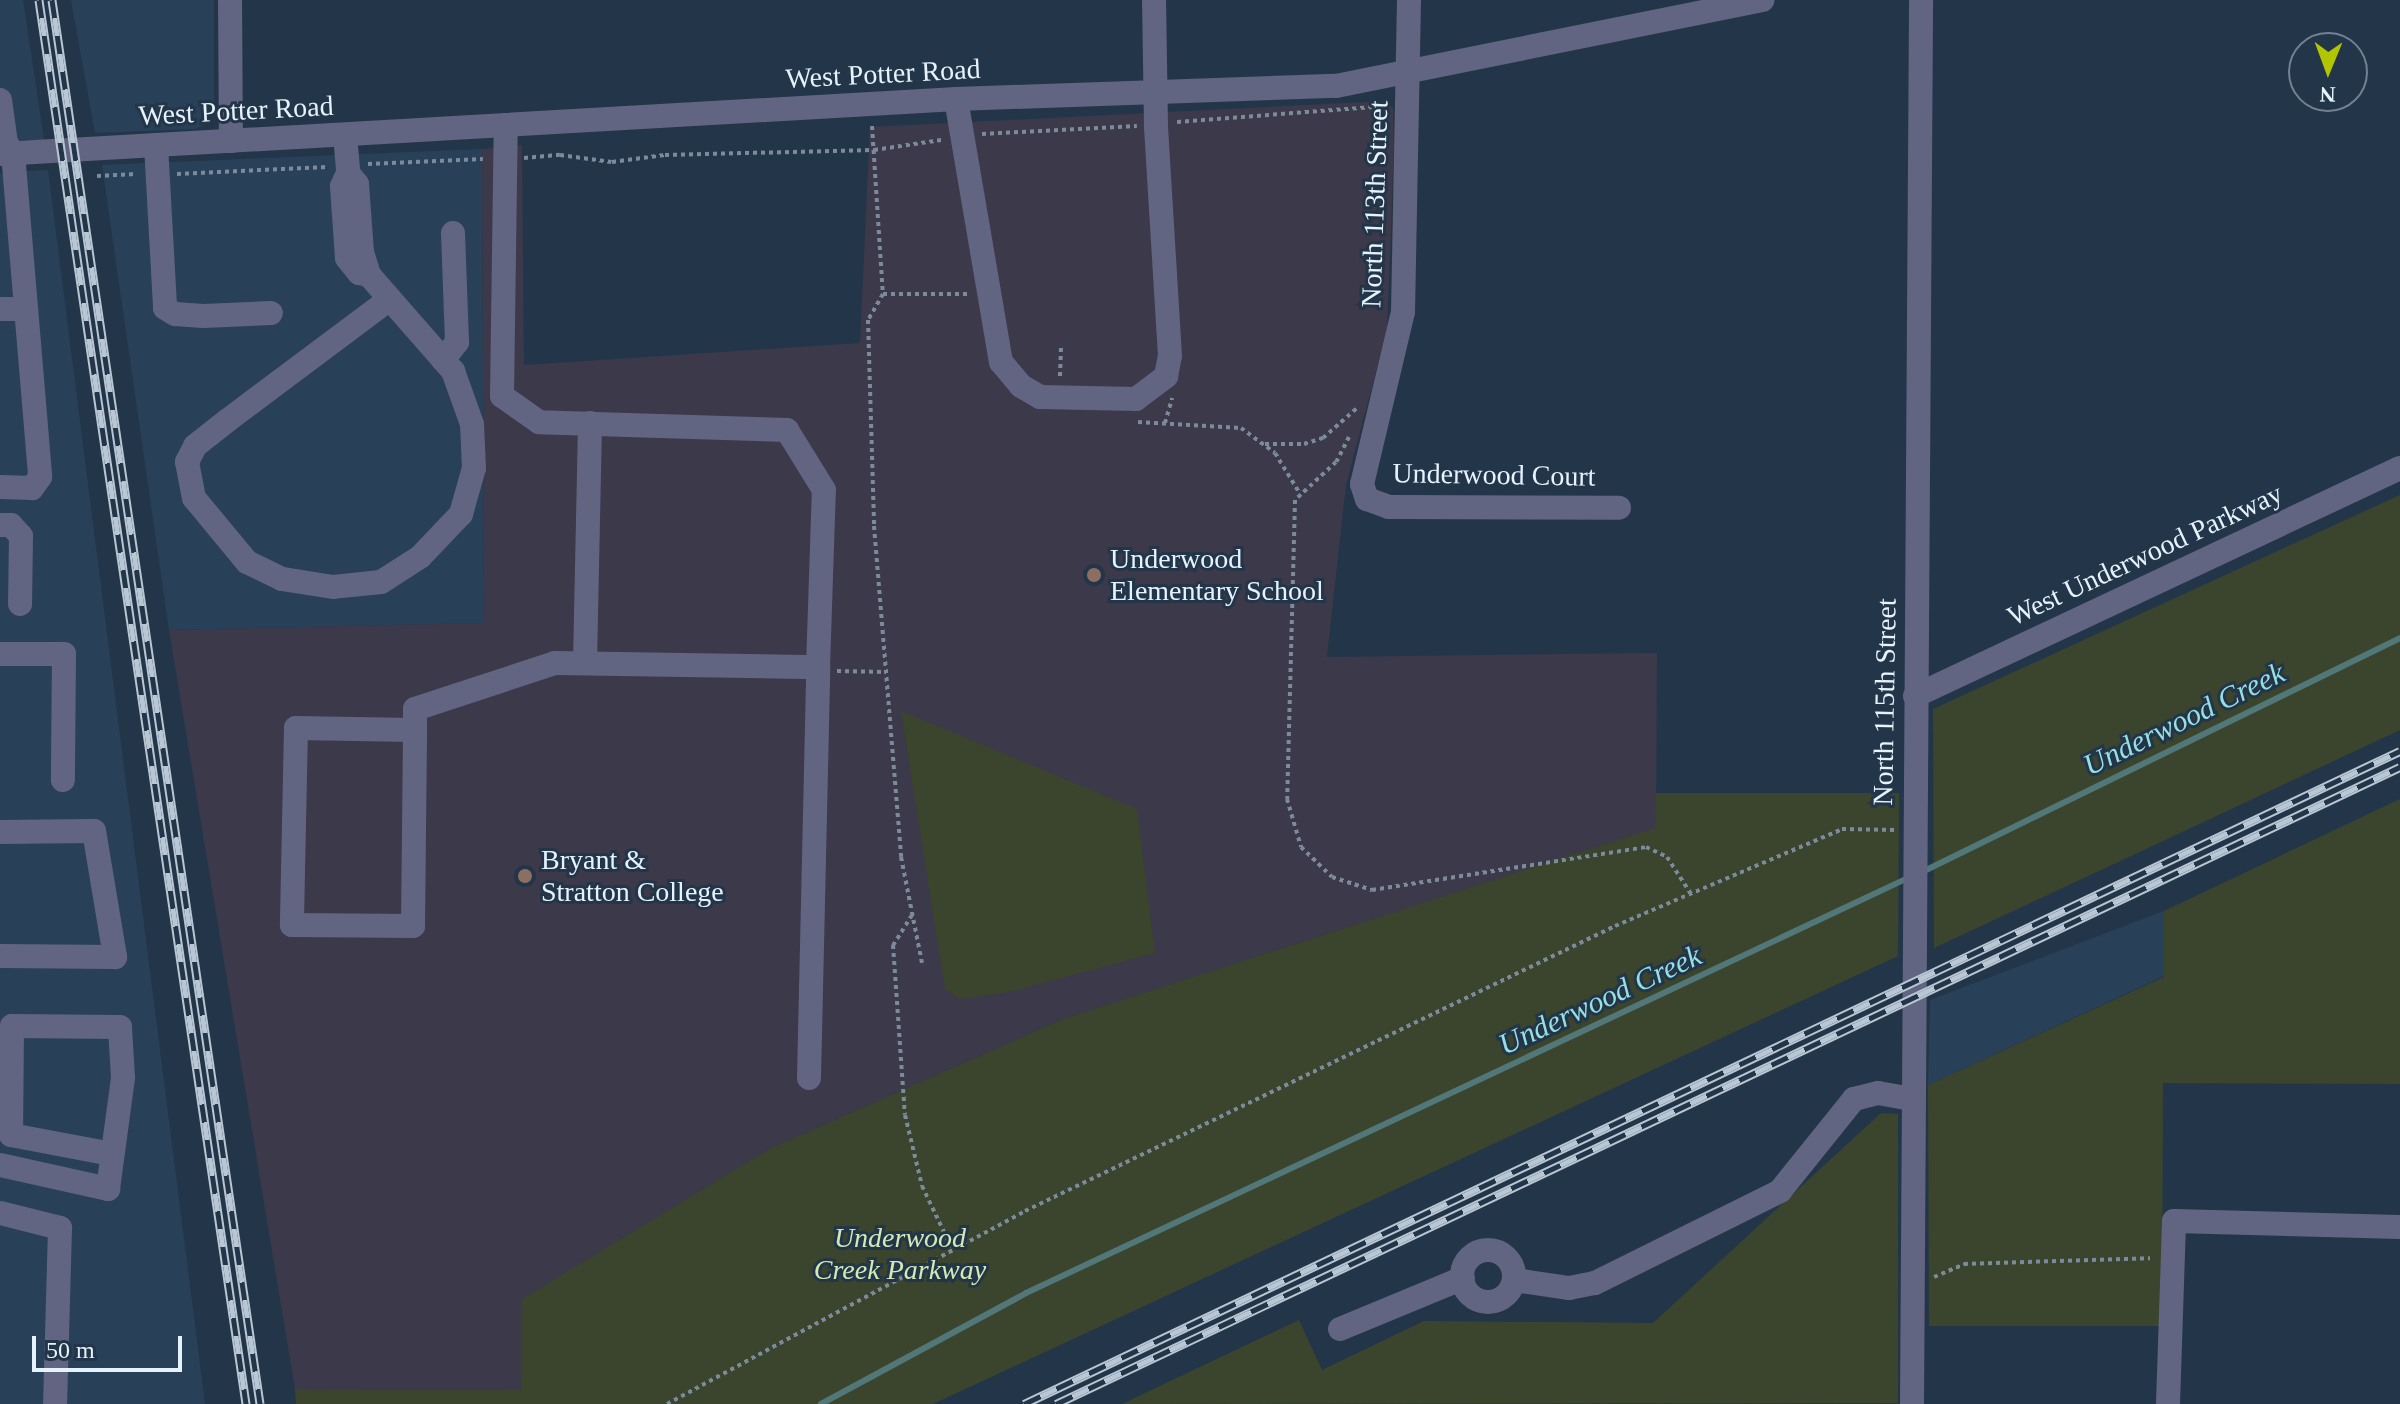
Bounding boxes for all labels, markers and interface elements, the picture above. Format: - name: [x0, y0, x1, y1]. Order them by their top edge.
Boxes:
- north arrow: [2288, 32, 2368, 112]
- street label: West Potter Road: [785, 52, 981, 96]
- text: N: [2319, 82, 2336, 107]
- street label: West Potter Road: [138, 89, 334, 133]
- street label: North 113th Street: [1355, 100, 1395, 308]
- street label: Underwood Court: [1392, 456, 1596, 494]
- street label: West Underwood Parkway: [2002, 476, 2288, 634]
- place label: Underwood Elementary School: [1110, 542, 1324, 608]
- marker: Underwood Elementary School: [1085, 566, 1103, 584]
- street label: North 115th Street: [1866, 598, 1904, 806]
- water label: Underwood Creek: [2077, 655, 2291, 783]
- place label: Bryant & Stratton College: [541, 843, 724, 909]
- marker: Bryant & Stratton College: [516, 867, 534, 885]
- water label: Underwood Creek: [1493, 937, 1707, 1063]
- park label: Underwood Creek Parkway: [814, 1221, 986, 1287]
- scale bar: [36, 1320, 186, 1370]
- text: 50 m: [46, 1337, 95, 1363]

